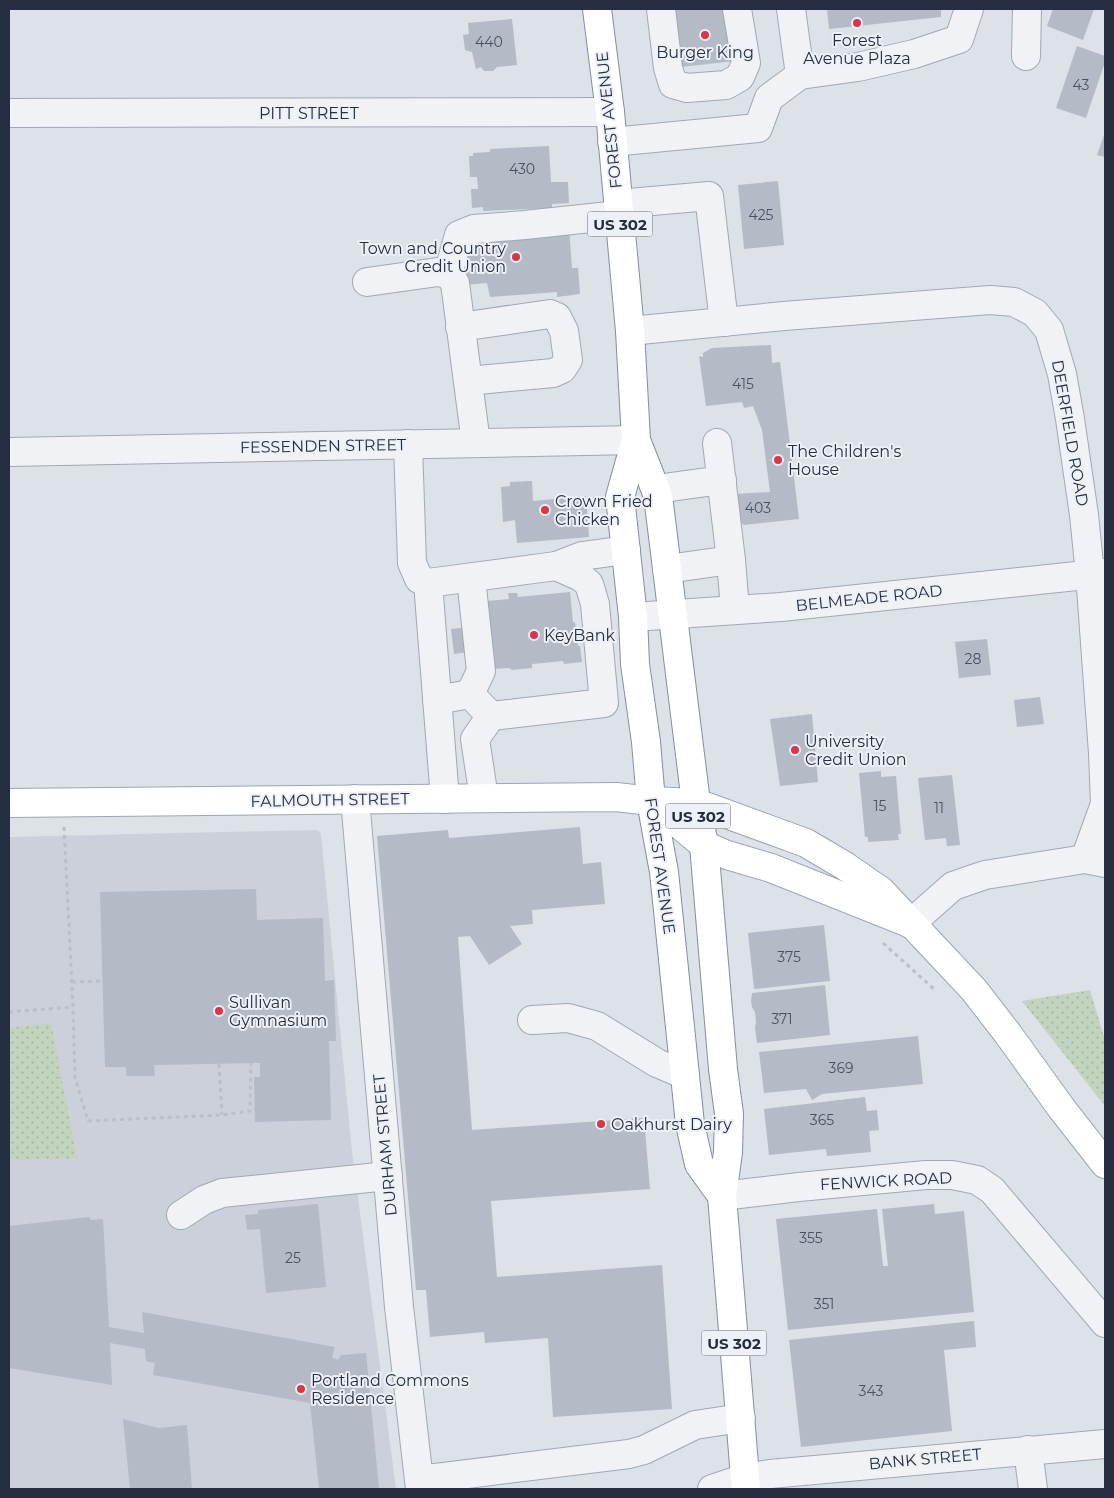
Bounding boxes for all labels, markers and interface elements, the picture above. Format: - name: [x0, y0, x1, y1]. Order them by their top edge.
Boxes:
- marker: Forest Avenue Plaza: [851, 17, 863, 29]
- marker: Burger King: [699, 29, 711, 41]
- place label: Forest Avenue Plaza: [803, 31, 911, 68]
- house number: 440: [475, 33, 503, 51]
- place label: Burger King: [656, 43, 754, 62]
- street label: FOREST AVENUE: [592, 51, 626, 189]
- house number: 43: [1073, 76, 1090, 94]
- street label: PITT STREET: [259, 104, 360, 123]
- house number: 430: [509, 160, 535, 178]
- house number: 425: [748, 206, 774, 224]
- road number: US 302: [588, 212, 652, 236]
- place label: Town and Country Credit Union: [359, 239, 506, 276]
- marker: Town and Country Credit Union: [510, 251, 522, 263]
- street label: DEERFIELD ROAD: [1048, 358, 1092, 508]
- house number: 415: [732, 375, 754, 393]
- street label: FESSENDEN STREET: [240, 435, 407, 457]
- place label: The Children's House: [788, 442, 901, 479]
- marker: The Children's House: [772, 454, 784, 466]
- place label: Crown Fried Chicken: [555, 492, 653, 529]
- house number: 403: [745, 499, 771, 517]
- marker: Crown Fried Chicken: [539, 504, 551, 516]
- street label: BELMEADE ROAD: [795, 581, 943, 615]
- place label: KeyBank: [544, 626, 616, 645]
- marker: KeyBank: [528, 629, 540, 641]
- house number: 28: [965, 650, 982, 668]
- place label: University Credit Union: [805, 732, 907, 769]
- marker: University Credit Union: [789, 744, 801, 756]
- street label: FALMOUTH STREET: [250, 789, 410, 811]
- street label: FOREST AVENUE: [641, 797, 679, 935]
- house number: 15: [874, 797, 887, 815]
- house number: 11: [934, 799, 944, 817]
- road number: US 302: [666, 804, 730, 828]
- house number: 375: [777, 948, 801, 966]
- place label: Sullivan Gymnasium: [229, 993, 327, 1030]
- marker: Sullivan Gymnasium: [213, 1005, 225, 1017]
- house number: 371: [771, 1010, 793, 1028]
- house number: 369: [829, 1059, 853, 1077]
- street label: DURHAM STREET: [369, 1072, 401, 1217]
- house number: 365: [810, 1111, 834, 1129]
- place label: Oakhurst Dairy: [611, 1115, 732, 1134]
- marker: Oakhurst Dairy: [595, 1118, 607, 1130]
- street label: FENWICK ROAD: [819, 1168, 953, 1194]
- house number: 355: [799, 1229, 823, 1247]
- house number: 25: [285, 1249, 301, 1267]
- house number: 351: [814, 1295, 834, 1313]
- road number: US 302: [702, 1330, 766, 1356]
- place label: Portland Commons Residence: [311, 1371, 469, 1408]
- house number: 343: [859, 1382, 884, 1400]
- marker: Portland Commons Residence: [295, 1383, 307, 1395]
- street label: BANK STREET: [868, 1445, 983, 1473]

